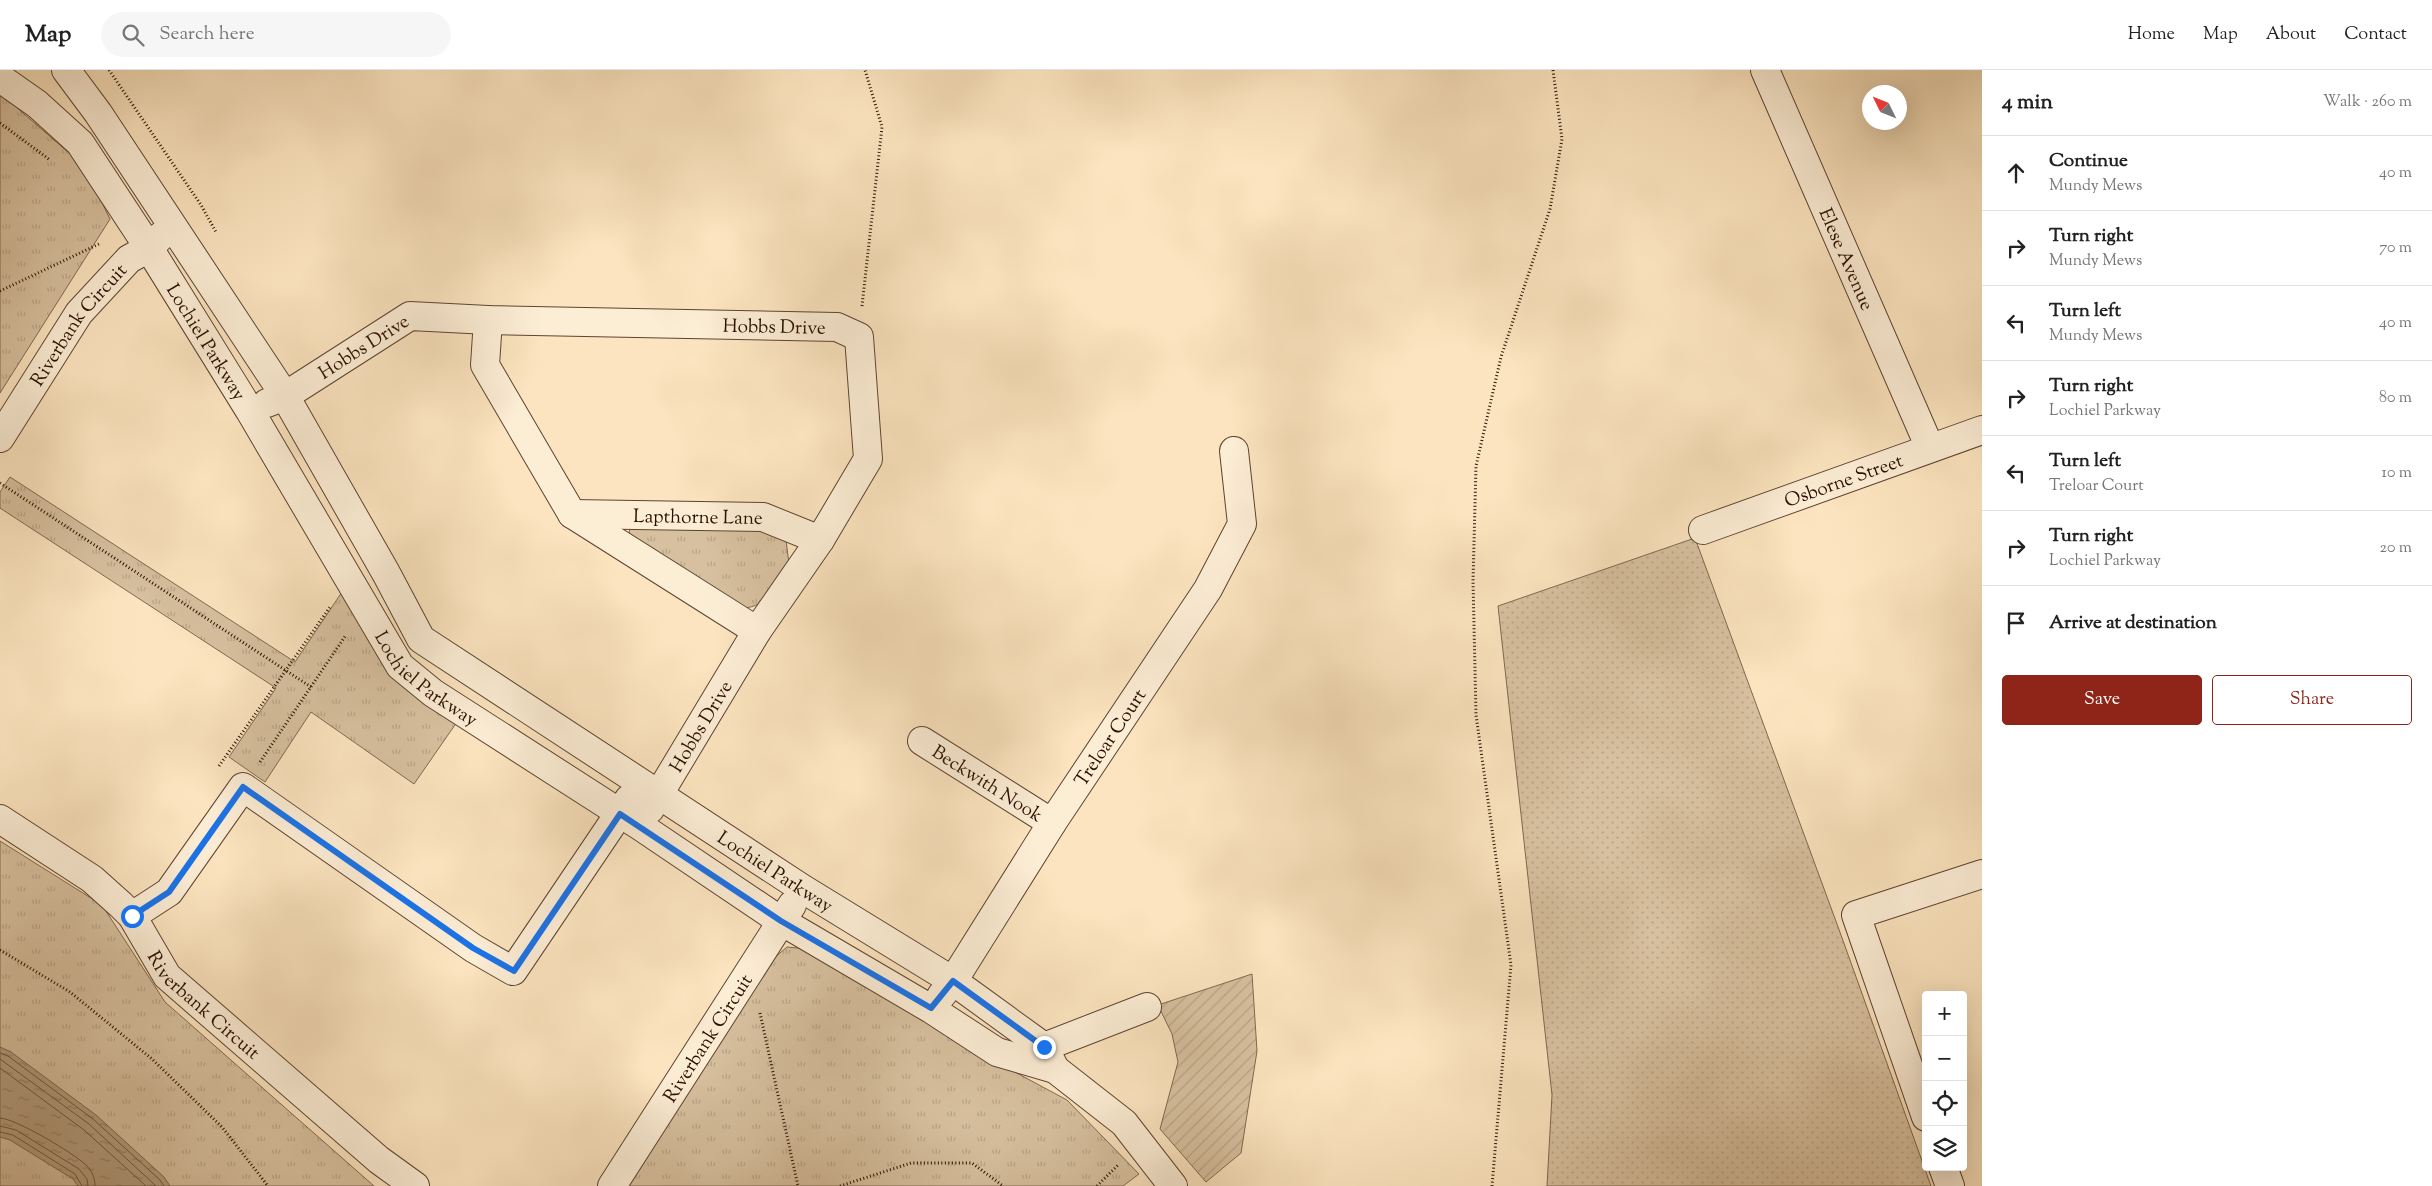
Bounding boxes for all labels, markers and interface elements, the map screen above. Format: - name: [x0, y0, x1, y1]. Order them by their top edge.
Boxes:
- search box: [101, 12, 451, 57]
- text: Map: [25, 18, 71, 52]
- icon: search: [119, 21, 147, 49]
- text: Search here: [159, 21, 255, 48]
- text: Home: [2128, 22, 2175, 48]
- text: Map: [2203, 22, 2238, 48]
- text: About: [2266, 22, 2316, 48]
- text: Contact: [2344, 22, 2407, 48]
- north arrow: [1862, 85, 1907, 130]
- text: 4 min: [2002, 88, 2053, 118]
- text: Walk · 260 m: [2323, 91, 2412, 114]
- text: Continue: [2049, 148, 2128, 175]
- icon: ahead: [2002, 159, 2030, 187]
- text: 40 m: [2379, 162, 2412, 185]
- text: Mundy Mews: [2049, 175, 2142, 198]
- street label: Elese Avenue: [1811, 204, 1879, 315]
- text: Turn right: [2049, 223, 2133, 250]
- icon: right: [2002, 234, 2030, 262]
- text: 70 m: [2379, 237, 2412, 260]
- text: Mundy Mews: [2049, 250, 2142, 273]
- street label: Riverbank Circuit: [25, 258, 135, 392]
- street label: Lochiel Parkway: [158, 279, 252, 407]
- text: Turn left: [2049, 298, 2121, 325]
- street label: Hobbs Drive: [314, 309, 415, 387]
- icon: left: [2002, 309, 2030, 337]
- text: 40 m: [2379, 312, 2412, 335]
- street label: Hobbs Drive: [722, 314, 826, 343]
- text: Mundy Mews: [2049, 325, 2142, 348]
- text: Turn right: [2049, 373, 2133, 400]
- icon: right: [2002, 384, 2030, 412]
- text: 80 m: [2379, 387, 2412, 410]
- text: Lochiel Parkway: [2049, 400, 2161, 423]
- street label: Osborne Street: [1781, 448, 1908, 516]
- text: Turn left: [2049, 448, 2121, 475]
- icon: left: [2002, 459, 2030, 487]
- text: 10 m: [2382, 462, 2412, 485]
- text: Treloar Court: [2049, 475, 2144, 498]
- street label: Lapthorne Lane: [633, 504, 763, 533]
- text: Turn right: [2049, 523, 2133, 550]
- icon: right: [2002, 534, 2030, 562]
- text: 20 m: [2379, 537, 2412, 560]
- text: Lochiel Parkway: [2049, 550, 2161, 573]
- icon: arrive: [2002, 609, 2030, 637]
- text: Arrive at destination: [2049, 610, 2217, 637]
- street label: Lochiel Parkway: [366, 627, 483, 735]
- button: Save: [2002, 675, 2202, 725]
- button: Share: [2212, 675, 2412, 725]
- street label: Hobbs Drive: [664, 676, 740, 778]
- street label: Treloar Court: [1069, 684, 1154, 793]
- street label: Beckwith Nook: [926, 740, 1048, 830]
- street label: Lochiel Parkway: [711, 825, 838, 921]
- route start: [121, 905, 144, 928]
- street label: Riverbank Circuit: [139, 947, 265, 1067]
- street label: Riverbank Circuit: [658, 969, 761, 1109]
- map controls: [1922, 991, 1967, 1171]
- button: +: [1922, 991, 1967, 1036]
- route end: [1033, 1036, 1056, 1059]
- button: −: [1922, 1036, 1967, 1081]
- button: locate: [1922, 1081, 1967, 1126]
- button: layers: [1922, 1126, 1967, 1171]

